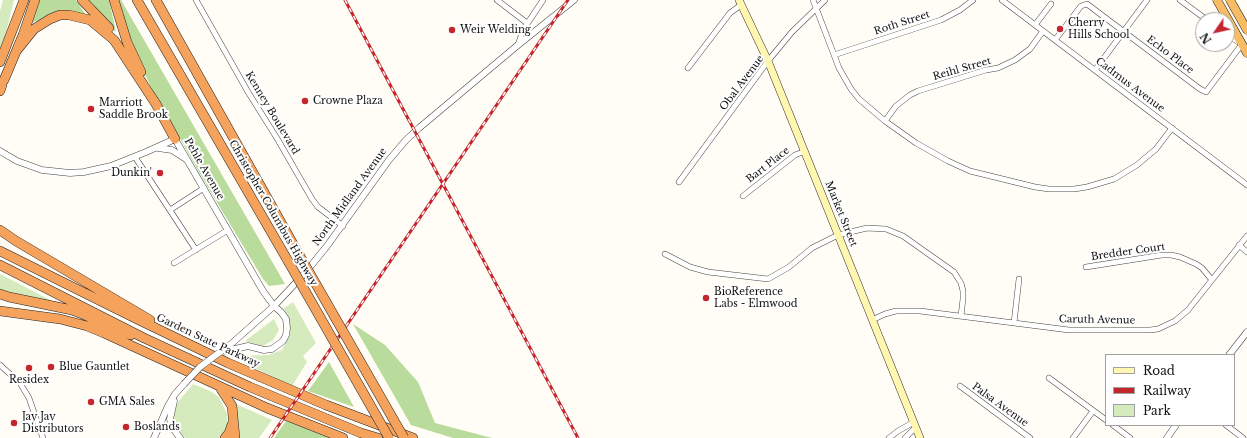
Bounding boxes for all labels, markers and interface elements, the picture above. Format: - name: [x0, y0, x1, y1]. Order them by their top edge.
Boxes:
- street label: Roth Street: [873, 8, 931, 38]
- north arrow: [1195, 12, 1235, 52]
- place label: Cherry Hills School: [1068, 17, 1130, 40]
- place label: Weir Welding: [460, 24, 531, 36]
- marker: Cherry Hills School: [1055, 24, 1065, 34]
- marker: Weir Welding: [447, 25, 457, 35]
- text: N: [1197, 30, 1215, 46]
- street label: Echo Place: [1144, 33, 1196, 77]
- street label: Obal Avenue: [717, 53, 767, 113]
- street label: Reihl Street: [931, 55, 993, 83]
- street label: Cadmus Avenue: [1093, 55, 1167, 115]
- street label: Kenney Boulevard: [242, 69, 302, 157]
- place label: Crowne Plaza: [313, 95, 383, 107]
- marker: Crowne Plaza: [300, 96, 310, 106]
- place label: Marriott Saddle Brook: [99, 97, 168, 120]
- marker: Marriott Saddle Brook: [86, 104, 96, 114]
- street label: Pehle Avenue: [182, 136, 226, 202]
- street label: Christopher Columbus Highway: [226, 138, 320, 288]
- street label: Bart Place: [744, 144, 792, 186]
- street label: North Midland Avenue: [310, 146, 390, 248]
- place label: Dunkin': [111, 167, 152, 179]
- marker: Dunkin': [155, 168, 165, 178]
- street label: Market Street: [822, 180, 860, 248]
- street label: Bredder Court: [1090, 241, 1166, 263]
- place label: BioReference Labs - Elmwood: [714, 286, 797, 310]
- marker: BioReference Labs - Elmwood: [701, 293, 711, 303]
- street label: Garden State Parkway: [154, 312, 262, 370]
- street label: Caruth Avenue: [1059, 313, 1135, 327]
- legend: [1105, 354, 1235, 426]
- place label: Blue Gauntlet: [59, 361, 130, 373]
- marker: Blue Gauntlet: [46, 362, 56, 372]
- marker: Residex: [24, 363, 34, 373]
- text: Road: [1143, 363, 1175, 378]
- place label: Residex: [9, 374, 49, 386]
- street label: Palsa Avenue: [970, 381, 1030, 429]
- text: Railway: [1143, 383, 1191, 398]
- place label: GMA Sales: [99, 396, 155, 408]
- marker: GMA Sales: [86, 397, 96, 407]
- text: Park: [1143, 403, 1171, 418]
- place label: Jay Jay Distributors: [22, 411, 84, 434]
- marker: Jay Jay Distributors: [9, 418, 19, 428]
- place label: Boslands: [134, 421, 180, 433]
- marker: Boslands: [121, 422, 131, 432]

